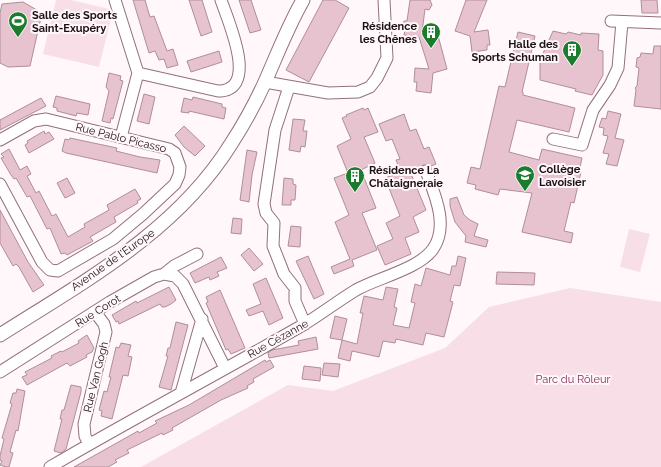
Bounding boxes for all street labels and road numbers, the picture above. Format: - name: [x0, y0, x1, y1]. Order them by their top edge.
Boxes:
- street label: Rue Pablo Picasso: [74, 120, 168, 156]
- street label: Avenue de l'Europe: [69, 226, 158, 294]
- street label: Rue Corot: [73, 292, 123, 330]
- street label: Rue Cézanne: [245, 317, 311, 361]
- street label: Rue Van Gogh: [81, 340, 111, 414]

